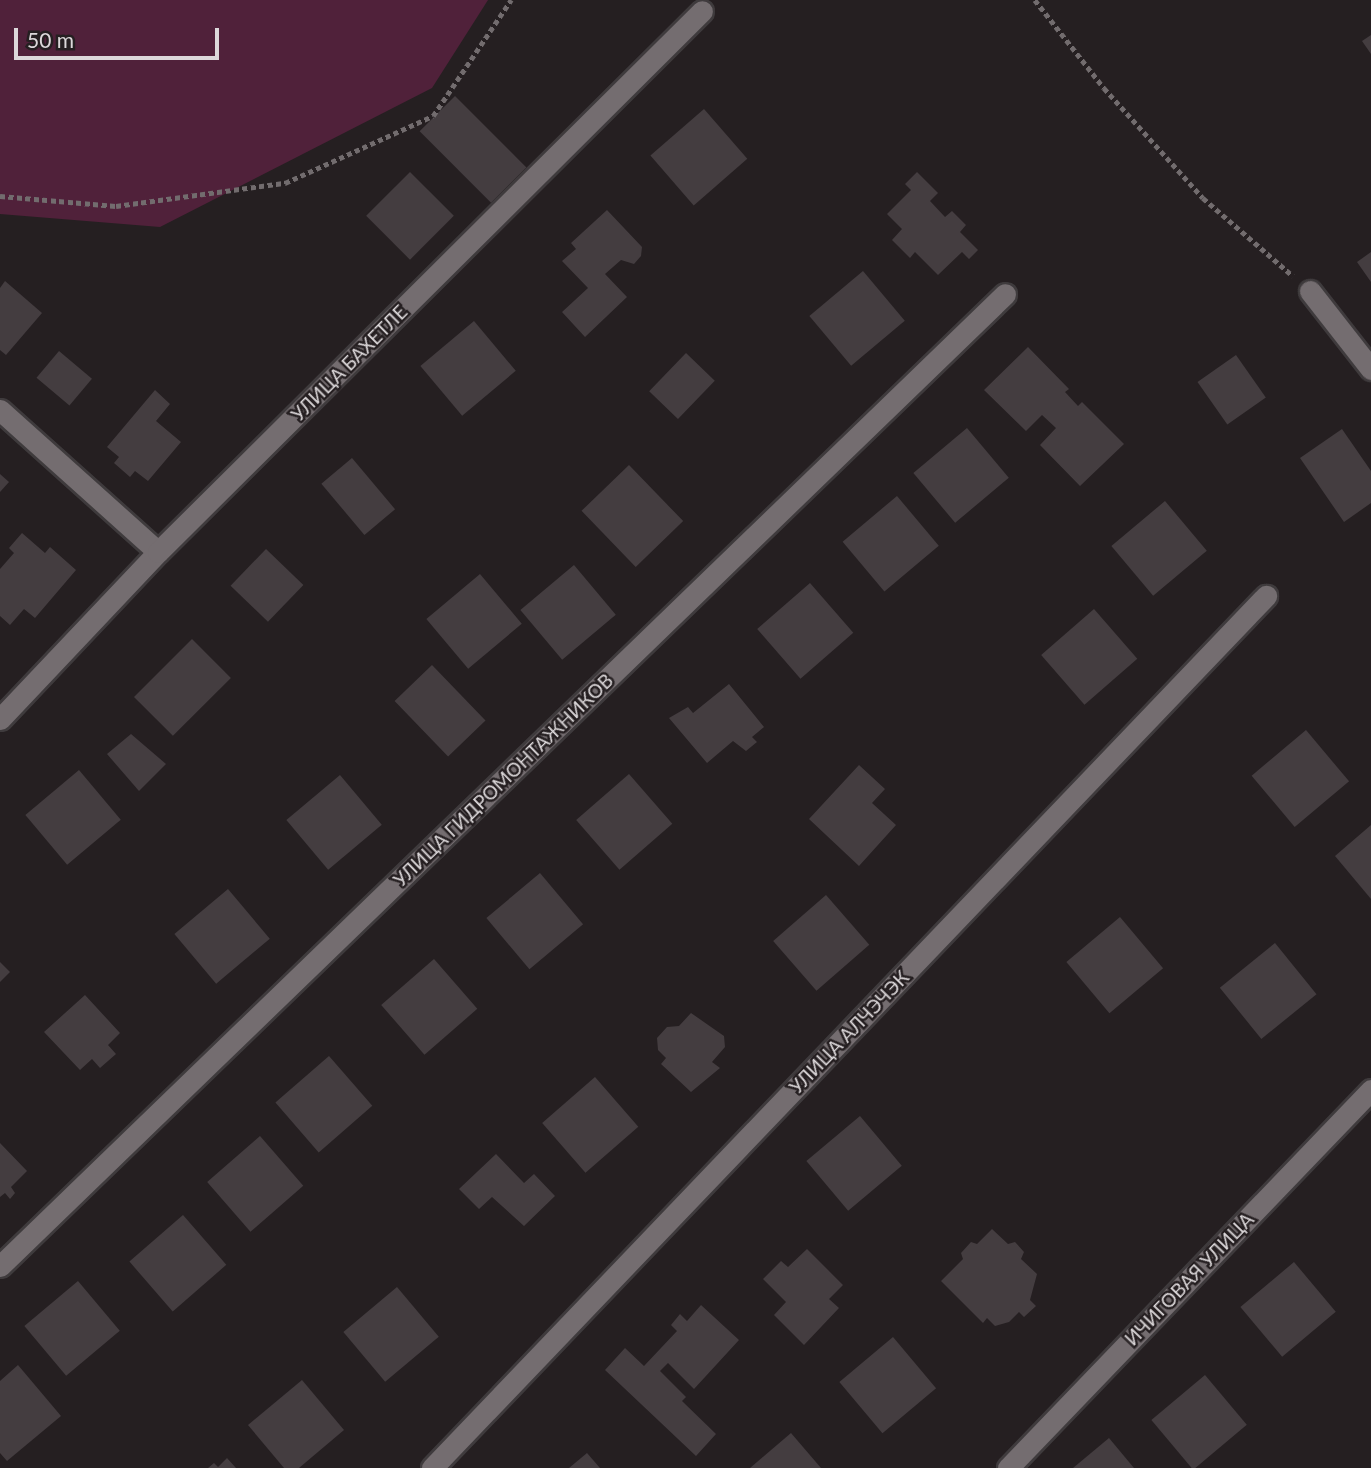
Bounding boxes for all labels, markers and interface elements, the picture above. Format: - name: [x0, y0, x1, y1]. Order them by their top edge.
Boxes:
- scale bar: [18, 14, 222, 58]
- text: 50 m: [27, 27, 74, 52]
- street label: УЛИЦА БАХЕТЛЕ: [286, 300, 412, 426]
- street label: УЛИЦА ГИДРОМОНТАЖНИКОВ: [389, 669, 617, 891]
- street label: УЛИЦА АЛЧЭЧЭК: [785, 966, 913, 1098]
- street label: ИЧИГОВАЯ УЛИЦА: [1120, 1208, 1258, 1350]

